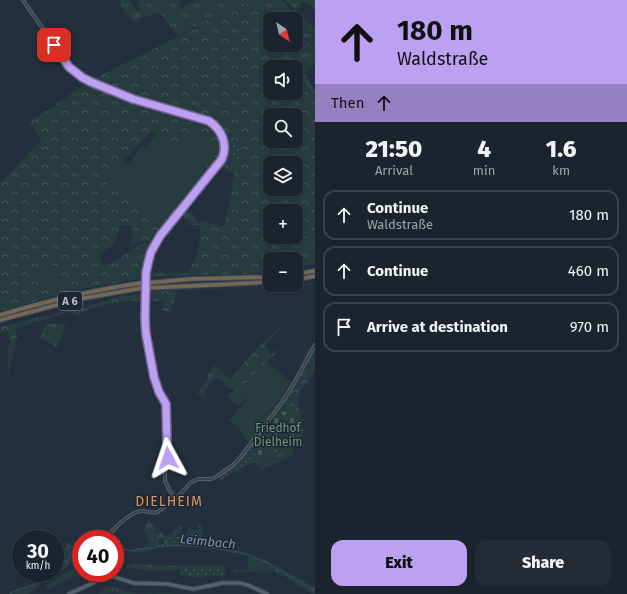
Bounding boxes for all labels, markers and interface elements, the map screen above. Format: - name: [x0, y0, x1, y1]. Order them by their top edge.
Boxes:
- north arrow: [263, 12, 303, 52]
- map controls: [263, 12, 303, 292]
- text: 180 m: [397, 14, 473, 47]
- icon: ahead: [331, 16, 383, 68]
- pin: [37, 28, 71, 62]
- icon: arrive: [43, 34, 65, 56]
- text: Waldstraße: [397, 48, 488, 70]
- button: sound: [263, 60, 303, 100]
- icon: ahead: [373, 92, 395, 114]
- text: Then: [331, 94, 365, 112]
- button: search: [263, 108, 303, 148]
- text: 21:50: [366, 135, 422, 163]
- text: 4: [477, 135, 491, 163]
- text: 1.6: [546, 135, 576, 163]
- button: layers: [263, 156, 303, 196]
- text: Arrival: [375, 163, 413, 178]
- text: min: [473, 163, 495, 178]
- text: km: [552, 163, 570, 178]
- text: Continue: [367, 199, 428, 217]
- button: +: [263, 204, 303, 244]
- icon: ahead: [333, 204, 355, 226]
- text: 180 m: [569, 206, 609, 224]
- text: Waldstraße: [367, 217, 433, 232]
- button: −: [263, 252, 303, 292]
- icon: ahead: [333, 260, 355, 282]
- text: Continue: [367, 262, 428, 280]
- text: 460 m: [568, 262, 609, 280]
- road number: A 6: [58, 292, 82, 310]
- icon: arrive: [333, 316, 355, 338]
- text: Arrive at destination: [367, 318, 508, 336]
- text: 970 m: [570, 318, 609, 336]
- park label: Friedhof Dielheim: [254, 421, 302, 449]
- position arrow: [147, 437, 189, 479]
- district label: DIELHEIM: [135, 493, 203, 510]
- speed limit sign: 40: [72, 530, 124, 582]
- water label: Leimbach: [179, 531, 237, 552]
- text: 30: [27, 539, 49, 563]
- button: Exit: [331, 540, 467, 586]
- button: Share: [475, 540, 611, 586]
- text: km/h: [26, 560, 50, 572]

